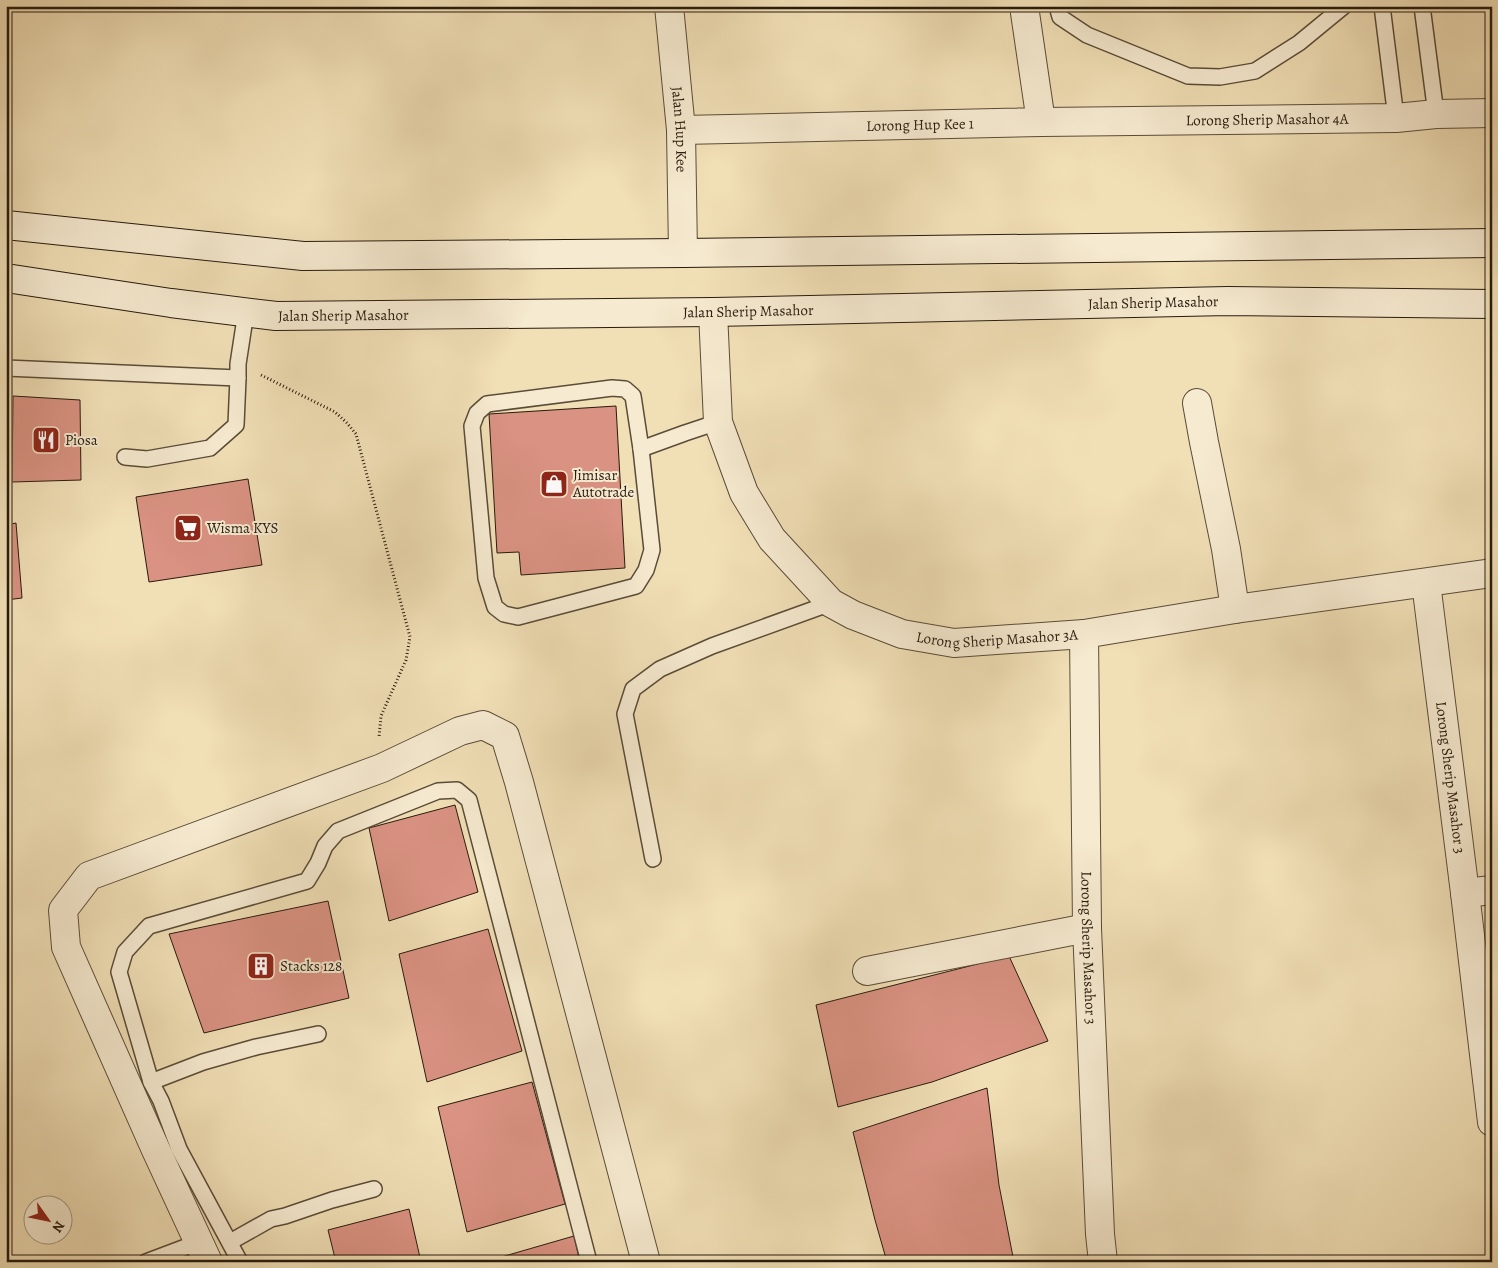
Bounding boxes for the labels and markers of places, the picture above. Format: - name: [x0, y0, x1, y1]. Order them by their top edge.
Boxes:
- restaurant icon: Piosa: [31, 425, 61, 455]
- place label: Piosa: [65, 430, 98, 450]
- place label: Jimisar Autotrade: [572, 465, 635, 502]
- shop icon: Jimisar Autotrade: [539, 469, 569, 499]
- supermarket icon: Wisma KYS: [173, 513, 203, 543]
- place label: Wisma KYS: [206, 518, 279, 538]
- building icon: Stacks 128: [246, 951, 276, 981]
- place label: Stacks 128: [280, 956, 342, 976]

